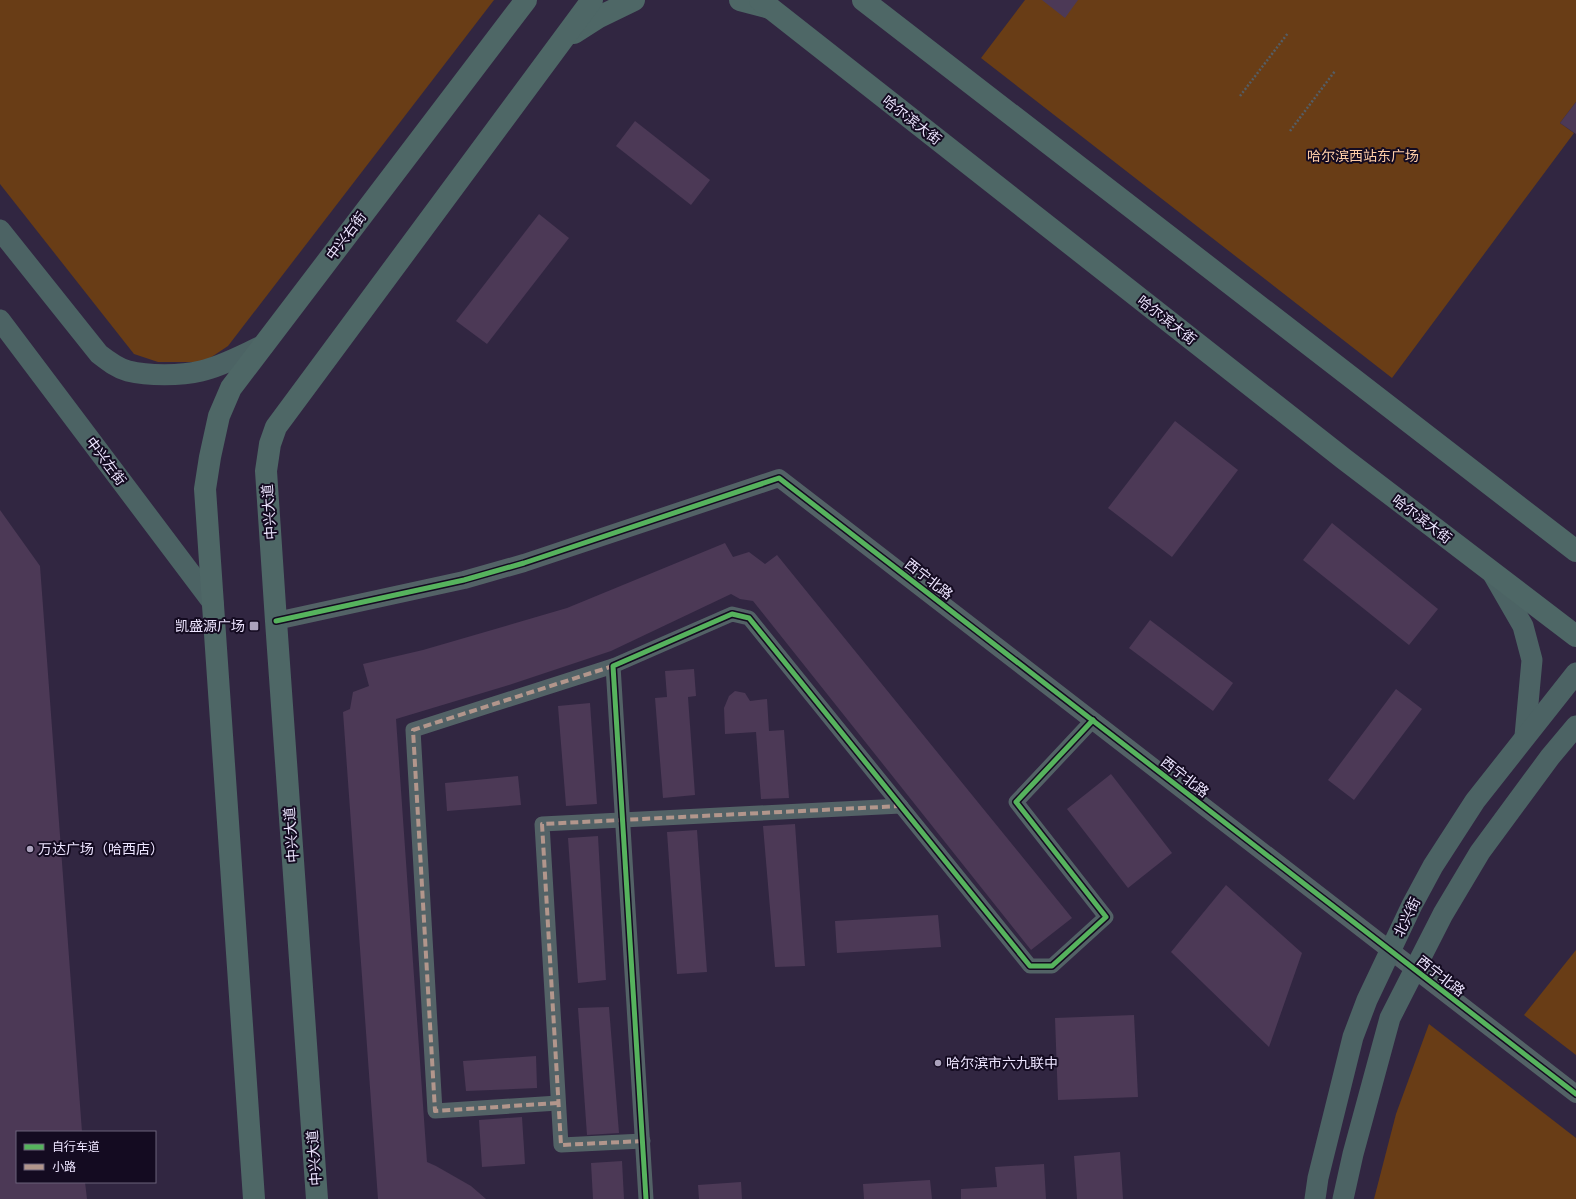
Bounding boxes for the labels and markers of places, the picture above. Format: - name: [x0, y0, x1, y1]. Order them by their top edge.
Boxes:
- place label: 凯盛源广场: [175, 618, 245, 634]
- marker: 凯盛源广场: [248, 620, 260, 632]
- place label: 万达广场（哈西店）: [38, 841, 164, 857]
- marker: 万达广场（哈西店）: [25, 844, 35, 854]
- place label: 哈尔滨市六九联中: [946, 1055, 1058, 1071]
- marker: 哈尔滨市六九联中: [933, 1058, 943, 1068]

